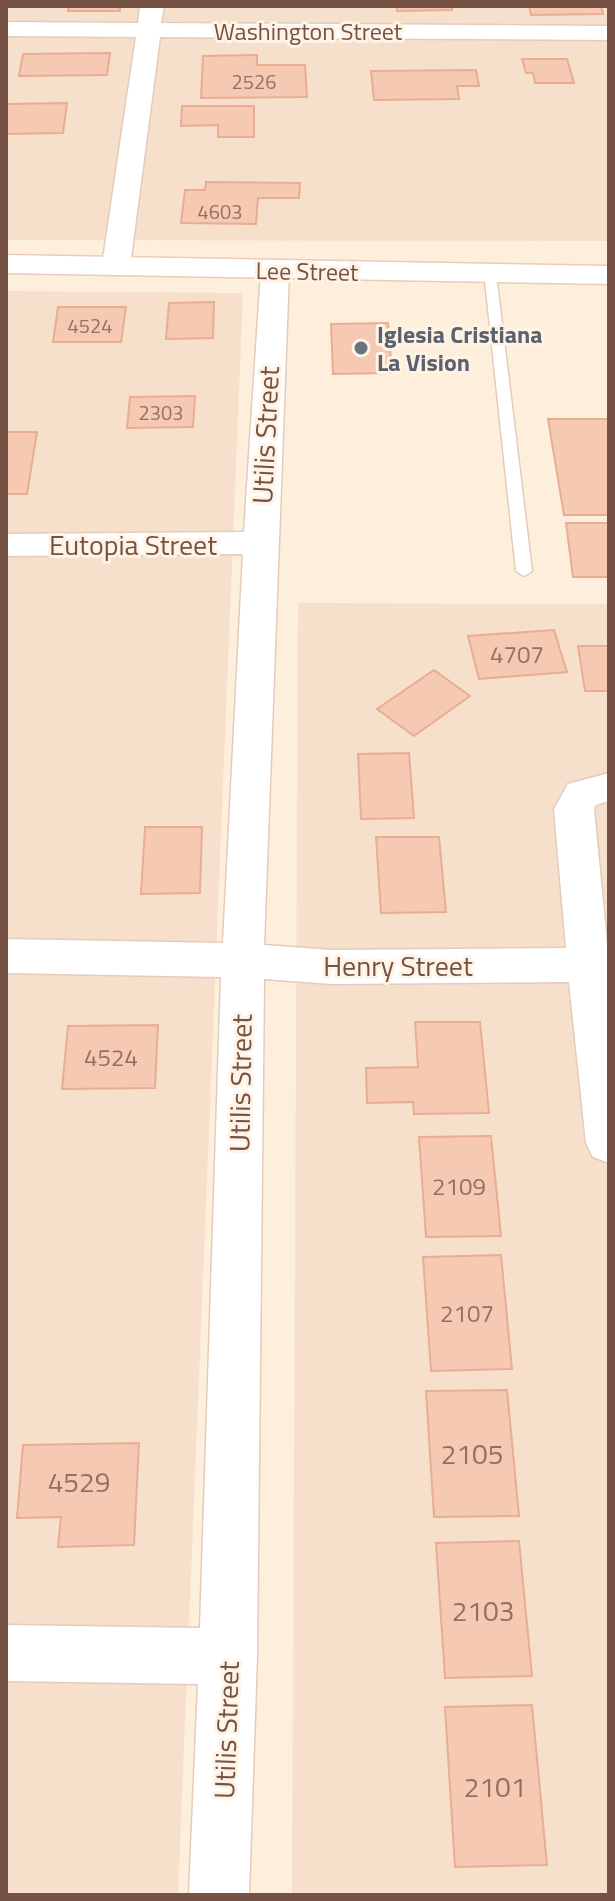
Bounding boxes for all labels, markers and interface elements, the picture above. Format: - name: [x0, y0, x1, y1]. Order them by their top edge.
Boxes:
- street label: Washington Street: [214, 13, 403, 49]
- house number: 2526: [232, 66, 276, 97]
- house number: 4603: [198, 196, 242, 227]
- street label: Lee Street: [255, 252, 359, 290]
- house number: 4524: [68, 310, 112, 341]
- place label: Iglesia Cristiana La Vision: [377, 316, 542, 380]
- marker: Iglesia Cristiana La Vision: [352, 339, 370, 357]
- street label: Utilis Street: [240, 365, 290, 505]
- house number: 2303: [139, 397, 183, 428]
- street label: Eutopia Street: [49, 523, 217, 566]
- house number: 4707: [490, 636, 544, 672]
- street label: Henry Street: [323, 944, 473, 987]
- street label: Utilis Street: [217, 1013, 263, 1152]
- house number: 4524: [84, 1039, 138, 1075]
- house number: 2109: [432, 1168, 486, 1204]
- house number: 2107: [440, 1295, 494, 1331]
- house number: 2105: [441, 1432, 503, 1475]
- house number: 4529: [48, 1460, 110, 1503]
- house number: 2103: [452, 1589, 514, 1632]
- street label: Utilis Street: [202, 1660, 250, 1800]
- house number: 2101: [464, 1765, 526, 1808]

